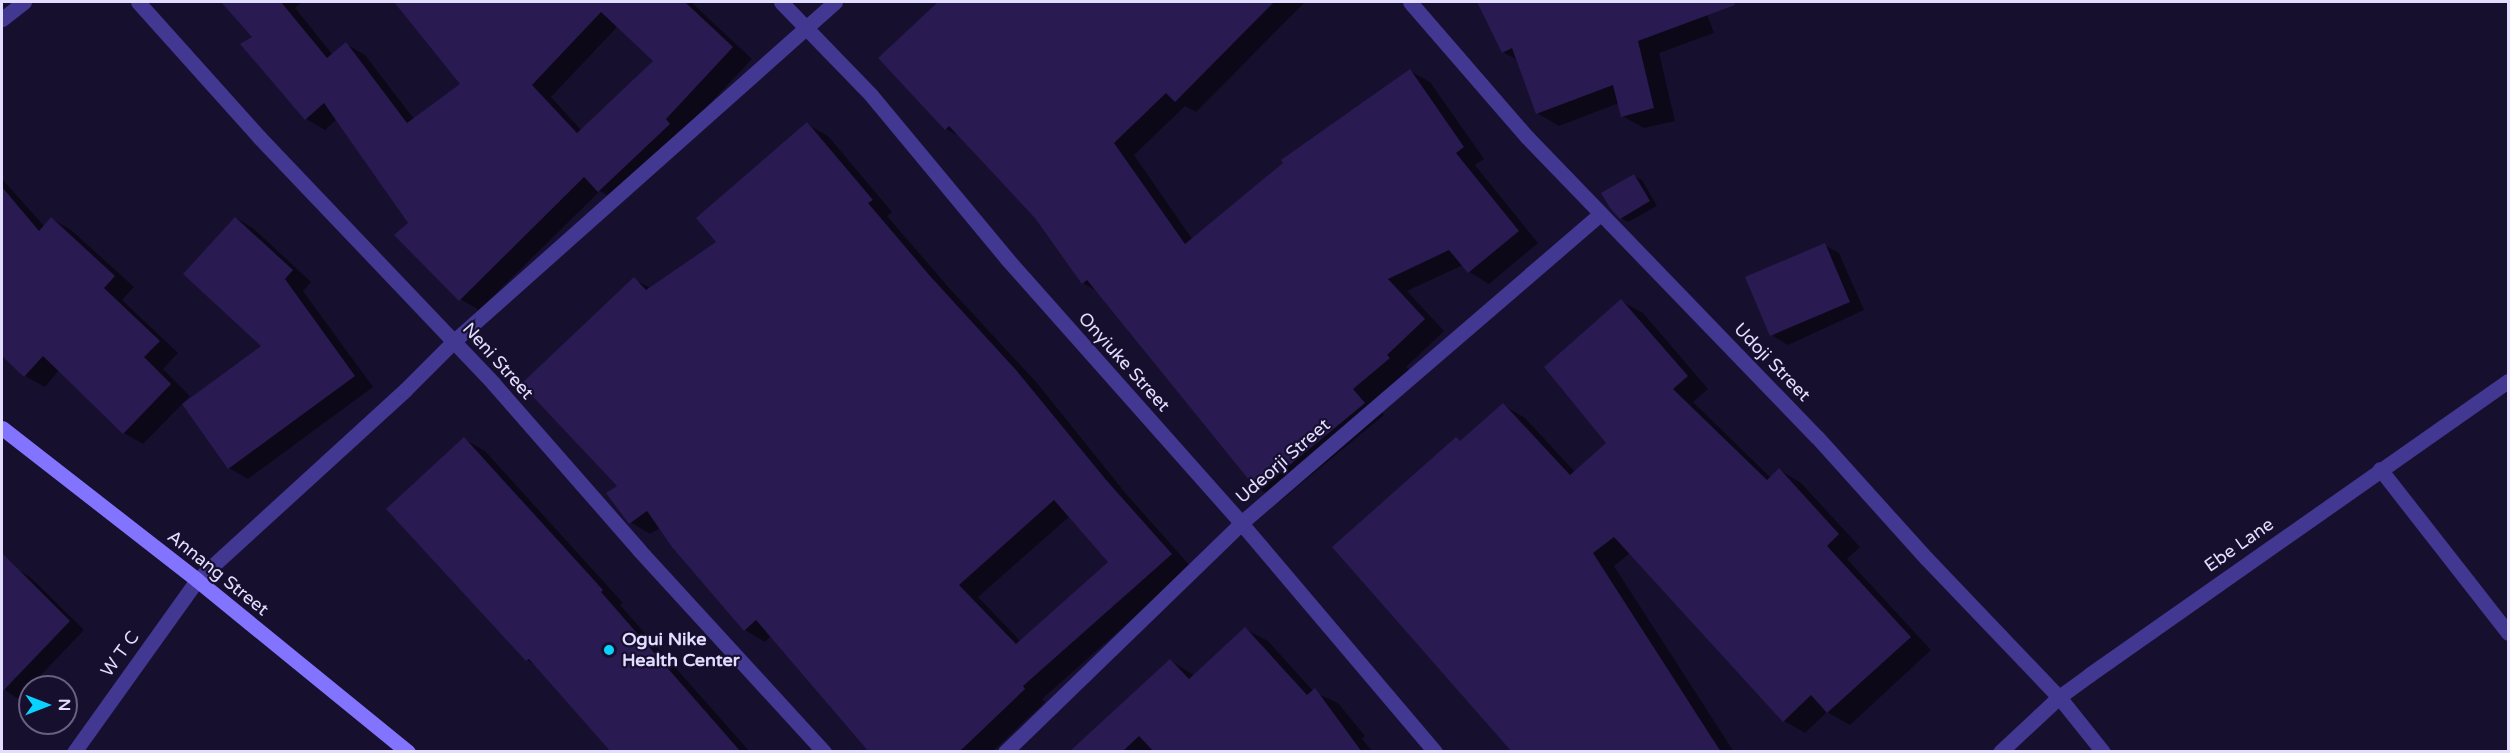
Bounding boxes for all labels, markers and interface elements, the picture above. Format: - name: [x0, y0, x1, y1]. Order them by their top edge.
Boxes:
- street label: Onyiuke Street: [1074, 308, 1174, 416]
- street label: Neni Street: [458, 318, 538, 404]
- street label: Udoji Street: [1729, 318, 1815, 406]
- street label: Udeorji Street: [1231, 414, 1335, 508]
- street label: Ebe Lane: [2200, 513, 2278, 577]
- street label: Annang Street: [163, 526, 273, 620]
- street label: W T C: [96, 627, 144, 681]
- place label: Ogui Nike Health Center: [622, 629, 740, 672]
- marker: Ogui Nike Health Center: [600, 641, 618, 659]
- north arrow: [18, 675, 78, 735]
- text: N: [54, 699, 74, 711]

